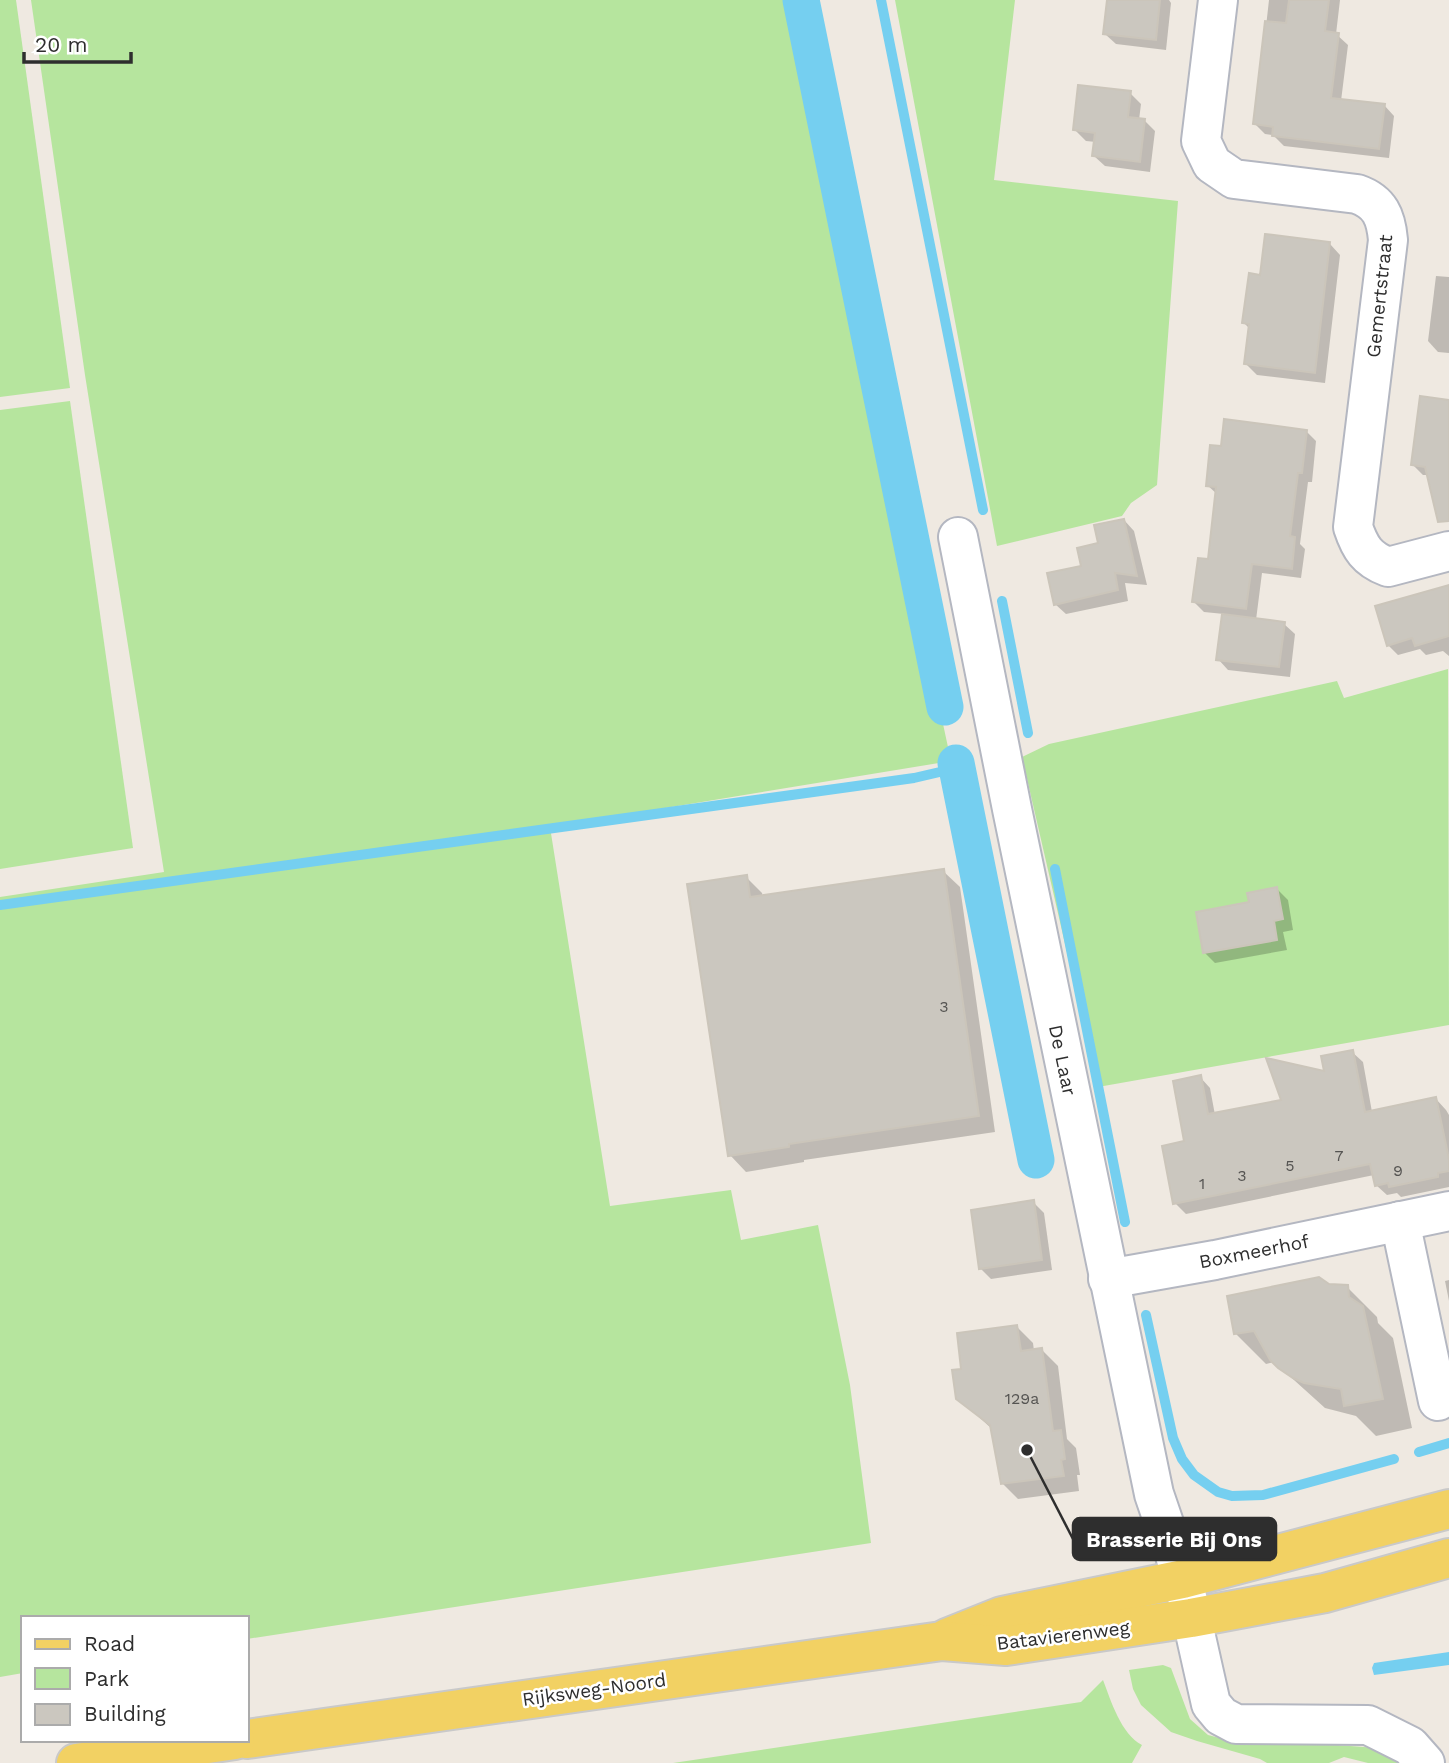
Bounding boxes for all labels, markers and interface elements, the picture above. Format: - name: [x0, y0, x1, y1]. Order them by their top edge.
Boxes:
- scale bar: [24, 21, 131, 65]
- text: 20 m: [35, 32, 87, 57]
- street label: Gemertstraat: [1362, 233, 1397, 359]
- house number: 3: [939, 997, 949, 1016]
- street label: De Laar: [1044, 1023, 1081, 1098]
- house number: 7: [1335, 1146, 1344, 1165]
- house number: 5: [1285, 1156, 1295, 1175]
- house number: 9: [1393, 1161, 1403, 1180]
- house number: 3: [1237, 1166, 1247, 1185]
- house number: 1: [1199, 1174, 1205, 1193]
- street label: Boxmeerhof: [1197, 1229, 1312, 1273]
- house number: 129a: [1005, 1389, 1039, 1408]
- callout: Brasserie Bij Ons: [1073, 1518, 1276, 1560]
- text: Brasserie Bij Ons: [1086, 1527, 1262, 1552]
- legend: [21, 1616, 248, 1742]
- street label: Batavierenweg: [995, 1616, 1132, 1655]
- text: Road: [84, 1631, 135, 1656]
- text: Park: [84, 1666, 129, 1691]
- street label: Rijksweg-Noord: [521, 1668, 667, 1711]
- text: Building: [84, 1701, 166, 1726]

